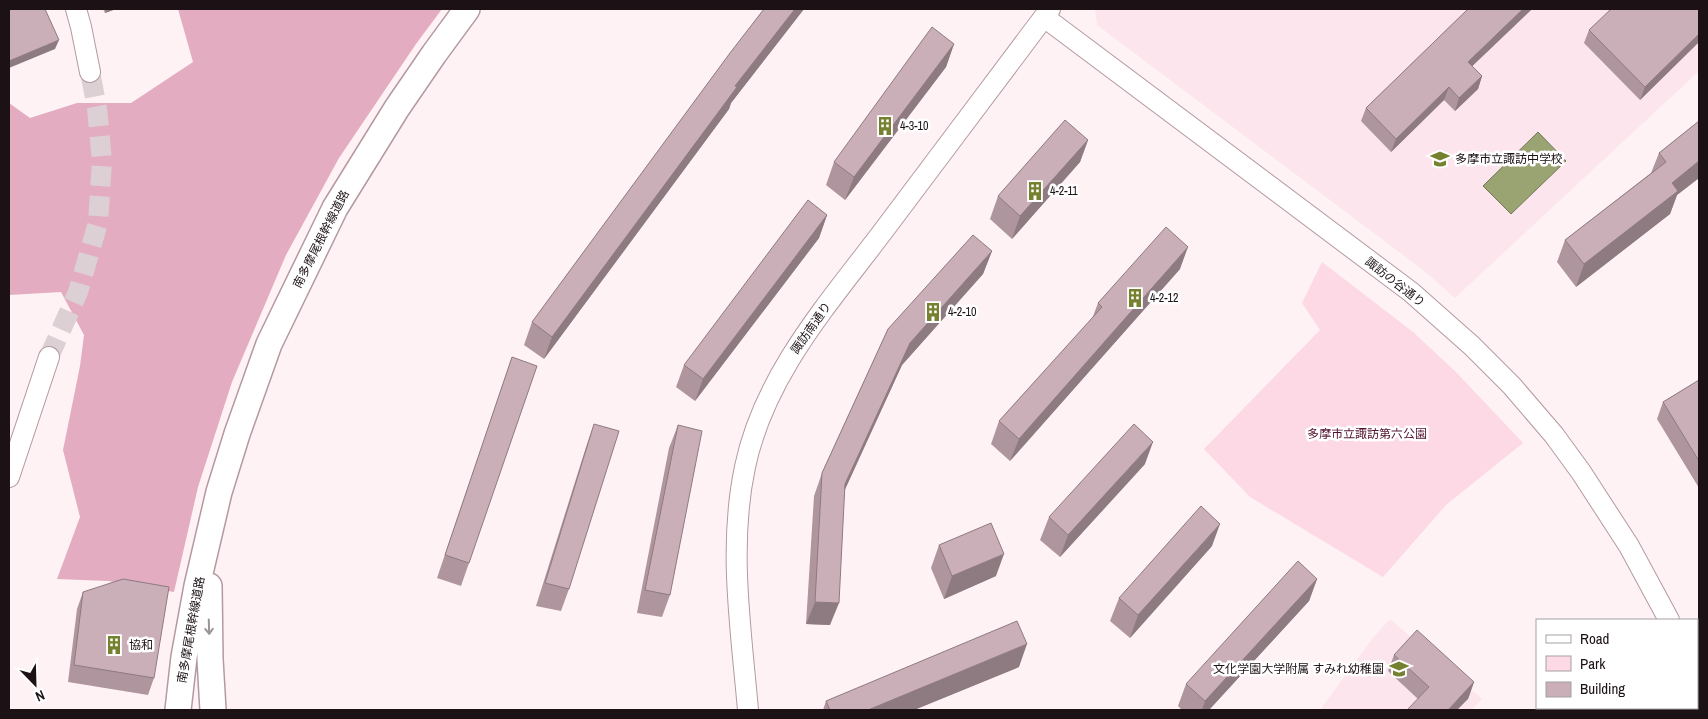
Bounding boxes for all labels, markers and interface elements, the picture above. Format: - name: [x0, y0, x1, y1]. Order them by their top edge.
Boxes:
- building icon: 4-3-10: [874, 115, 896, 137]
- place label: 4-3-10: [900, 118, 928, 134]
- school or university icon: 多摩市立諏訪中学校: [1429, 148, 1451, 170]
- place label: 多摩市立諏訪中学校: [1455, 151, 1563, 167]
- building icon: 4-2-11: [1024, 180, 1046, 202]
- place label: 4-2-11: [1050, 183, 1078, 199]
- street label: 南多摩尾根幹線道路: [289, 187, 353, 291]
- street label: 諏訪の谷通り: [1362, 254, 1428, 310]
- building icon: 4-2-12: [1124, 287, 1146, 309]
- place label: 4-2-12: [1150, 290, 1178, 306]
- street label: 諏訪南通り: [787, 299, 835, 357]
- building icon: 4-2-10: [922, 301, 944, 323]
- place label: 4-2-10: [948, 304, 976, 320]
- park label: 多摩市立諏訪第六公園: [1307, 426, 1427, 442]
- street label: 南多摩尾根幹線道路: [174, 575, 208, 685]
- one-way arrow: [204, 619, 213, 635]
- legend: [1536, 619, 1698, 709]
- text: Road: [1580, 628, 1609, 649]
- building icon: 協和: [103, 634, 125, 656]
- place label: 協和: [129, 637, 153, 653]
- text: Park: [1580, 653, 1606, 674]
- school or university icon: 文化学園大学附属 すみれ幼稚園: [1388, 658, 1410, 680]
- north arrow: [10, 659, 60, 709]
- place label: 文化学園大学附属 すみれ幼稚園: [1213, 661, 1384, 677]
- text: Building: [1580, 678, 1625, 699]
- text: N: [33, 686, 47, 706]

